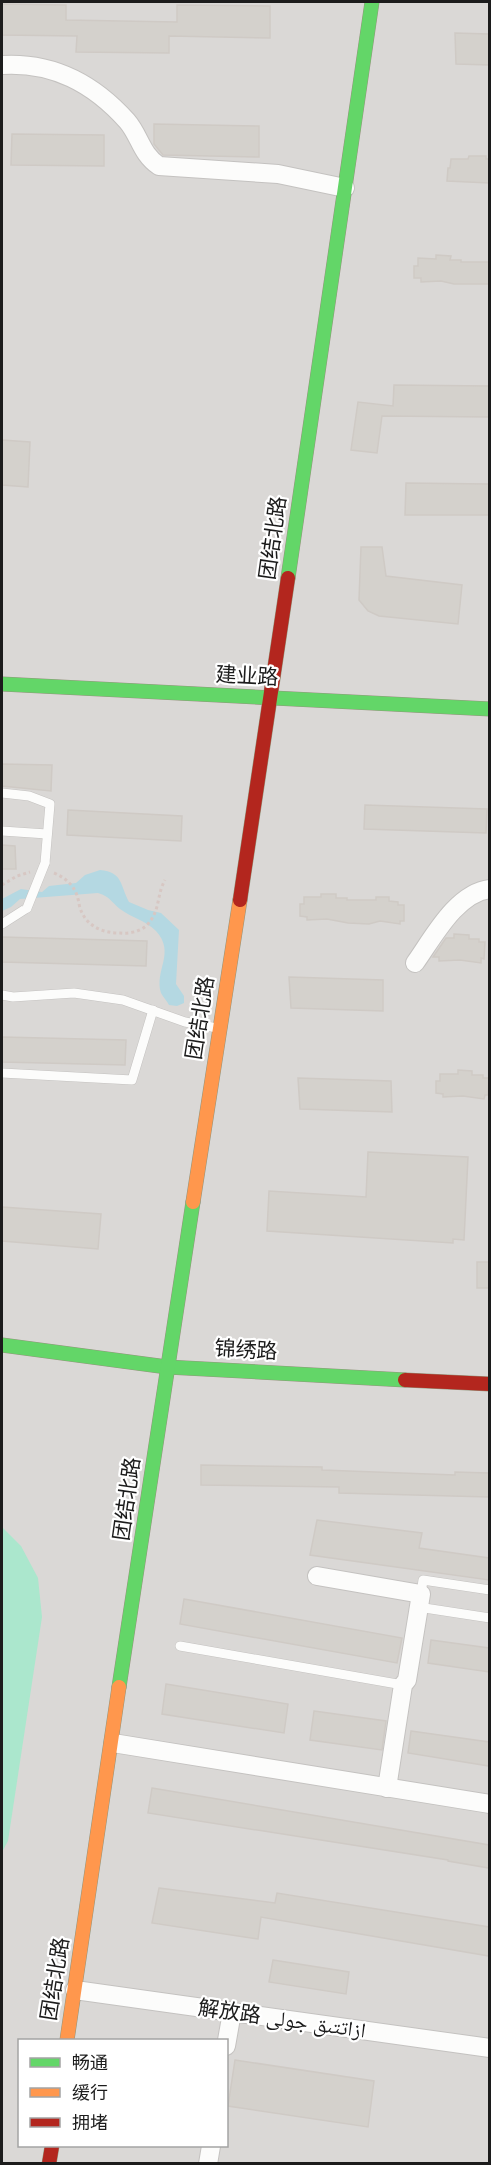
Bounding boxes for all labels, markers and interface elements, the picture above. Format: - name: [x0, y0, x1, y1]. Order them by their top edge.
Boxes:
- street label: 团结北路: [253, 494, 291, 581]
- street label: 建业路: [215, 660, 279, 690]
- street label: 团结北路: [180, 974, 218, 1061]
- street label: 锦绣路: [214, 1334, 278, 1364]
- street label: 团结北路: [107, 1455, 145, 1542]
- street label: 团结北路: [35, 1935, 73, 2022]
- street label: 解放路 ازاتتىق جولى: [197, 1993, 368, 2044]
- legend: [18, 2039, 228, 2147]
- text: 畅通: [72, 2051, 108, 2074]
- text: 缓行: [72, 2081, 108, 2104]
- text: 拥堵: [72, 2111, 108, 2134]

